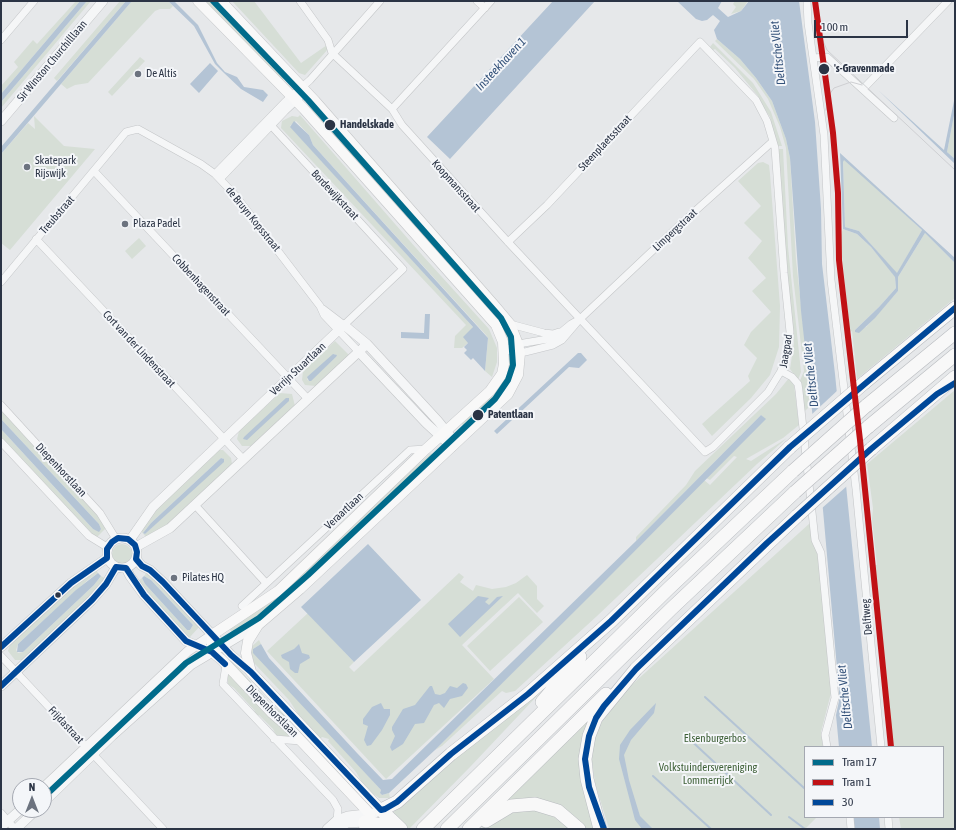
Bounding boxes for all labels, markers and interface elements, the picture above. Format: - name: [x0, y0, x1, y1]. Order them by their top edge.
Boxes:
- scale bar: [816, 12, 910, 38]
- street label: Sir Winston Churchilllaan: [14, 18, 90, 104]
- water label: Delftsche Vliet: [767, 20, 789, 86]
- text: 100 m: [821, 20, 848, 34]
- water label: Insteekhaven 1: [473, 35, 529, 93]
- marker: 's-Gravenmade: [817, 62, 831, 76]
- place label: 's-Gravenmade: [834, 62, 894, 76]
- place label: De Altis: [146, 67, 177, 81]
- marker: De Altis: [133, 69, 143, 79]
- street label: Steenplaetsstraat: [576, 112, 634, 174]
- marker: Handelskade: [323, 118, 337, 132]
- place label: Handelskade: [340, 118, 394, 132]
- place label: Skatepark Rijswijk: [35, 154, 76, 180]
- street label: Koopmansstraat: [429, 157, 483, 215]
- marker: Skatepark Rijswijk: [22, 162, 32, 172]
- street label: Bordewijkstraat: [308, 167, 362, 223]
- street label: de Bruyn Kopsstraat: [223, 184, 283, 254]
- street label: Treubstraat: [37, 193, 77, 237]
- street label: Limpergstraat: [650, 206, 700, 254]
- place label: Plaza Padel: [133, 217, 180, 231]
- marker: Plaza Padel: [120, 219, 130, 229]
- street label: Cobbenhagenstraat: [169, 251, 233, 319]
- street label: Cort van der Lindenstraat: [100, 308, 178, 390]
- street label: Jaagpad: [777, 333, 795, 369]
- street label: Verrijn Stuartlaan: [267, 340, 329, 398]
- water label: Delftsche Vliet: [800, 342, 822, 408]
- marker: Patentlaan: [471, 408, 485, 422]
- place label: Patentlaan: [488, 408, 533, 422]
- street label: Diepenhorstlaan: [33, 440, 89, 500]
- street label: Veraartlaan: [322, 490, 366, 532]
- place label: Pilates HQ: [182, 571, 224, 585]
- marker: Pilates HQ: [169, 573, 179, 583]
- unlabelled marker: [53, 590, 63, 600]
- street label: Delftweg: [859, 598, 875, 636]
- water label: Delftsche Vliet: [834, 664, 856, 730]
- street label: Diepenhorstlaan: [243, 682, 301, 740]
- street label: Frijdastraat: [45, 704, 87, 746]
- park label: Elsenburgerbos: [684, 732, 746, 746]
- legend: [804, 746, 944, 818]
- text: Tram 17: [842, 755, 877, 769]
- park label: Volkstuindersvereniging Lommerrijck: [659, 761, 757, 787]
- text: Tram 1: [842, 775, 871, 789]
- north arrow: [12, 778, 52, 818]
- text: N: [29, 781, 35, 793]
- text: 30: [842, 795, 853, 809]

